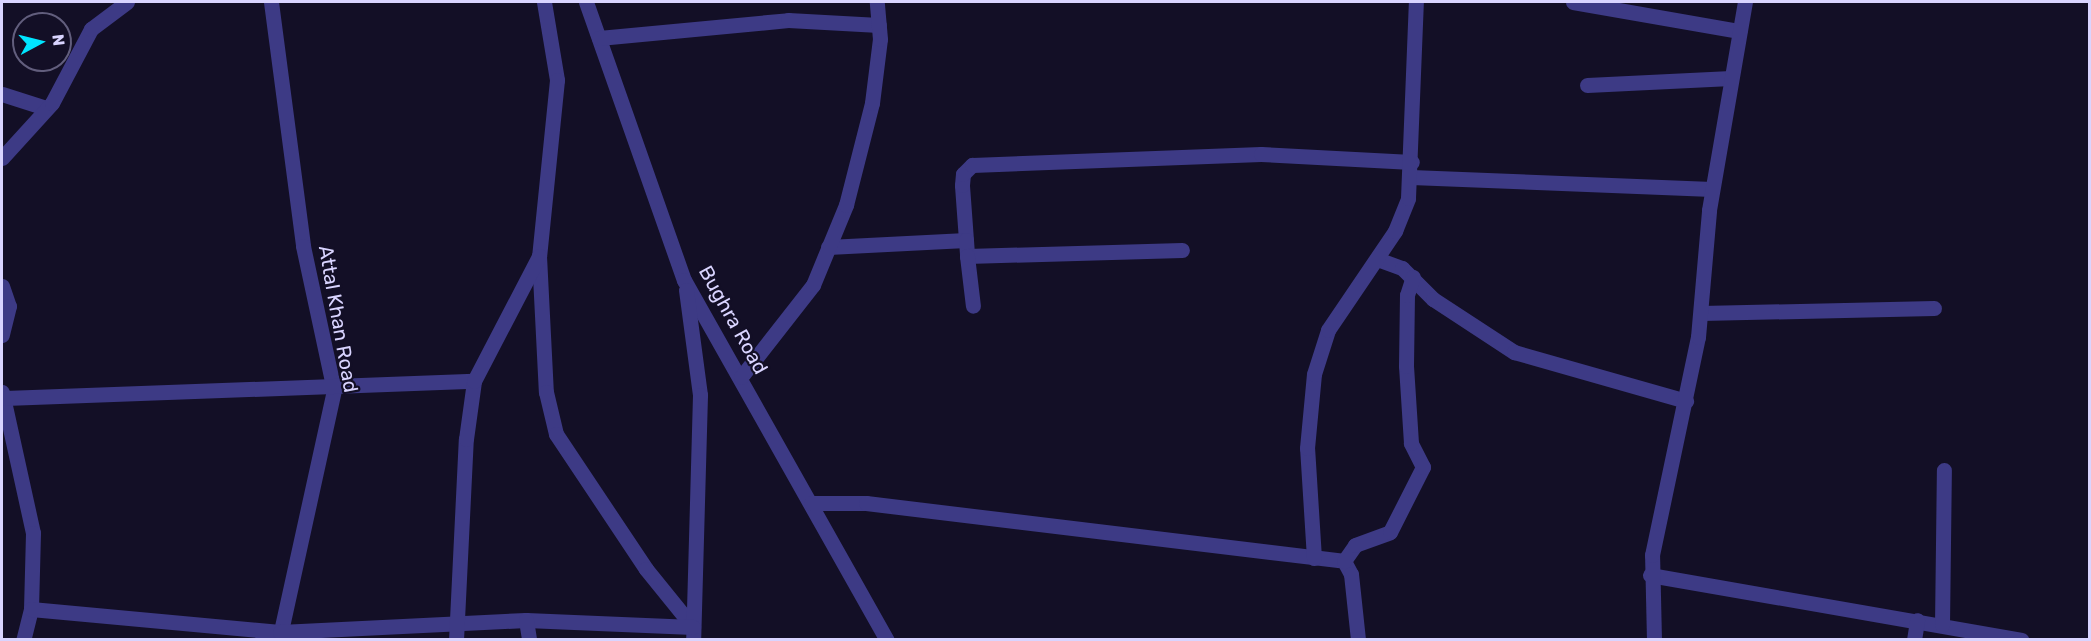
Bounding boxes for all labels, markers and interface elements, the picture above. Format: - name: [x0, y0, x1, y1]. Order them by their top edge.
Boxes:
- north arrow: [12, 12, 72, 72]
- text: N: [48, 33, 69, 47]
- street label: Attal Khan Road: [313, 244, 363, 394]
- street label: Bughra Road: [693, 262, 773, 378]

